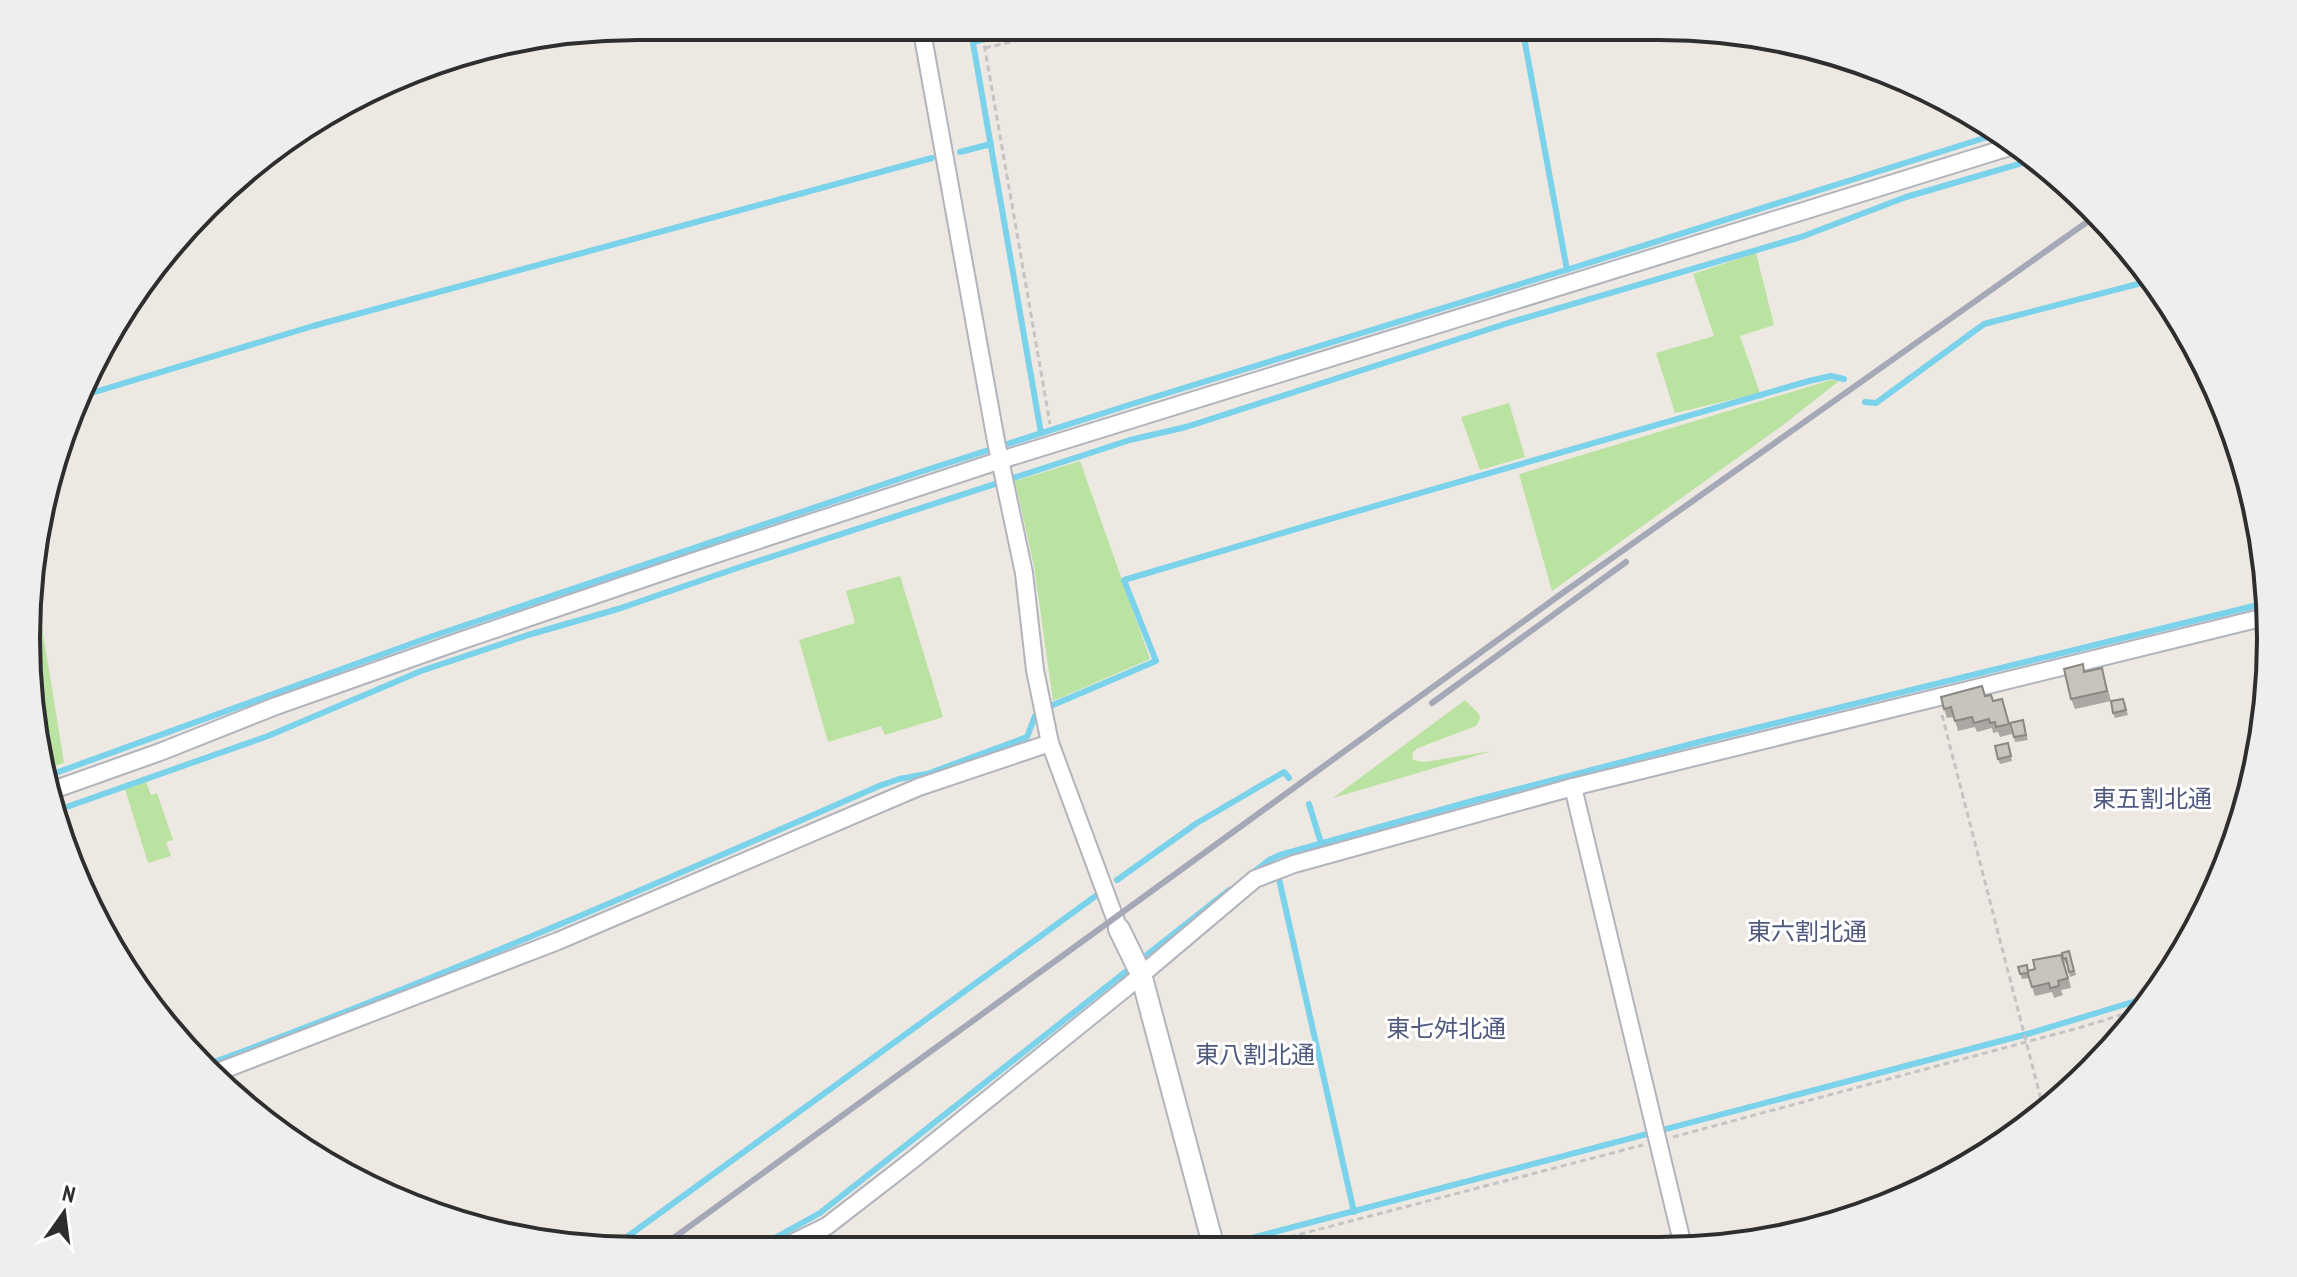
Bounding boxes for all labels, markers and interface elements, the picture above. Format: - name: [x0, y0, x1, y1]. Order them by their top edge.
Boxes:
- district label: 東五割北通: [2092, 783, 2212, 814]
- district label: 東六割北通: [1747, 916, 1867, 947]
- district label: 東七舛北通: [1386, 1013, 1506, 1044]
- district label: 東八割北通: [1195, 1039, 1315, 1070]
- north arrow: [24, 1173, 104, 1253]
- text: N: [60, 1179, 78, 1209]

